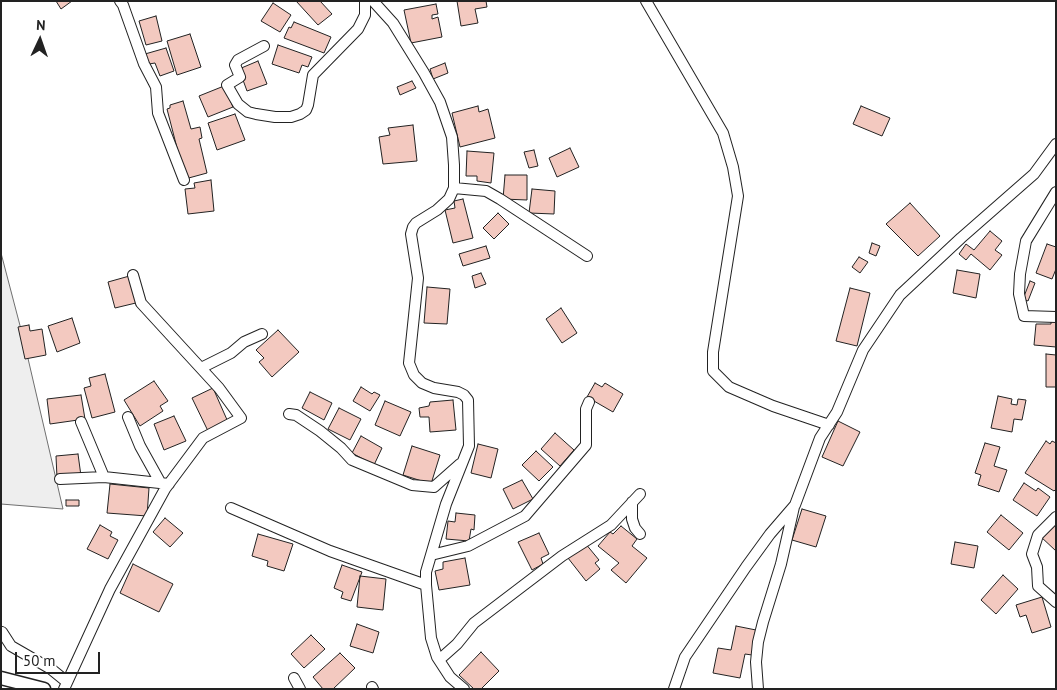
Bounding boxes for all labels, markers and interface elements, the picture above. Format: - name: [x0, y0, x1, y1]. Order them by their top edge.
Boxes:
- north arrow: [15, 15, 65, 65]
- text: N: [36, 16, 46, 34]
- scale bar: [18, 642, 102, 674]
- text: 50 m: [23, 651, 56, 670]

